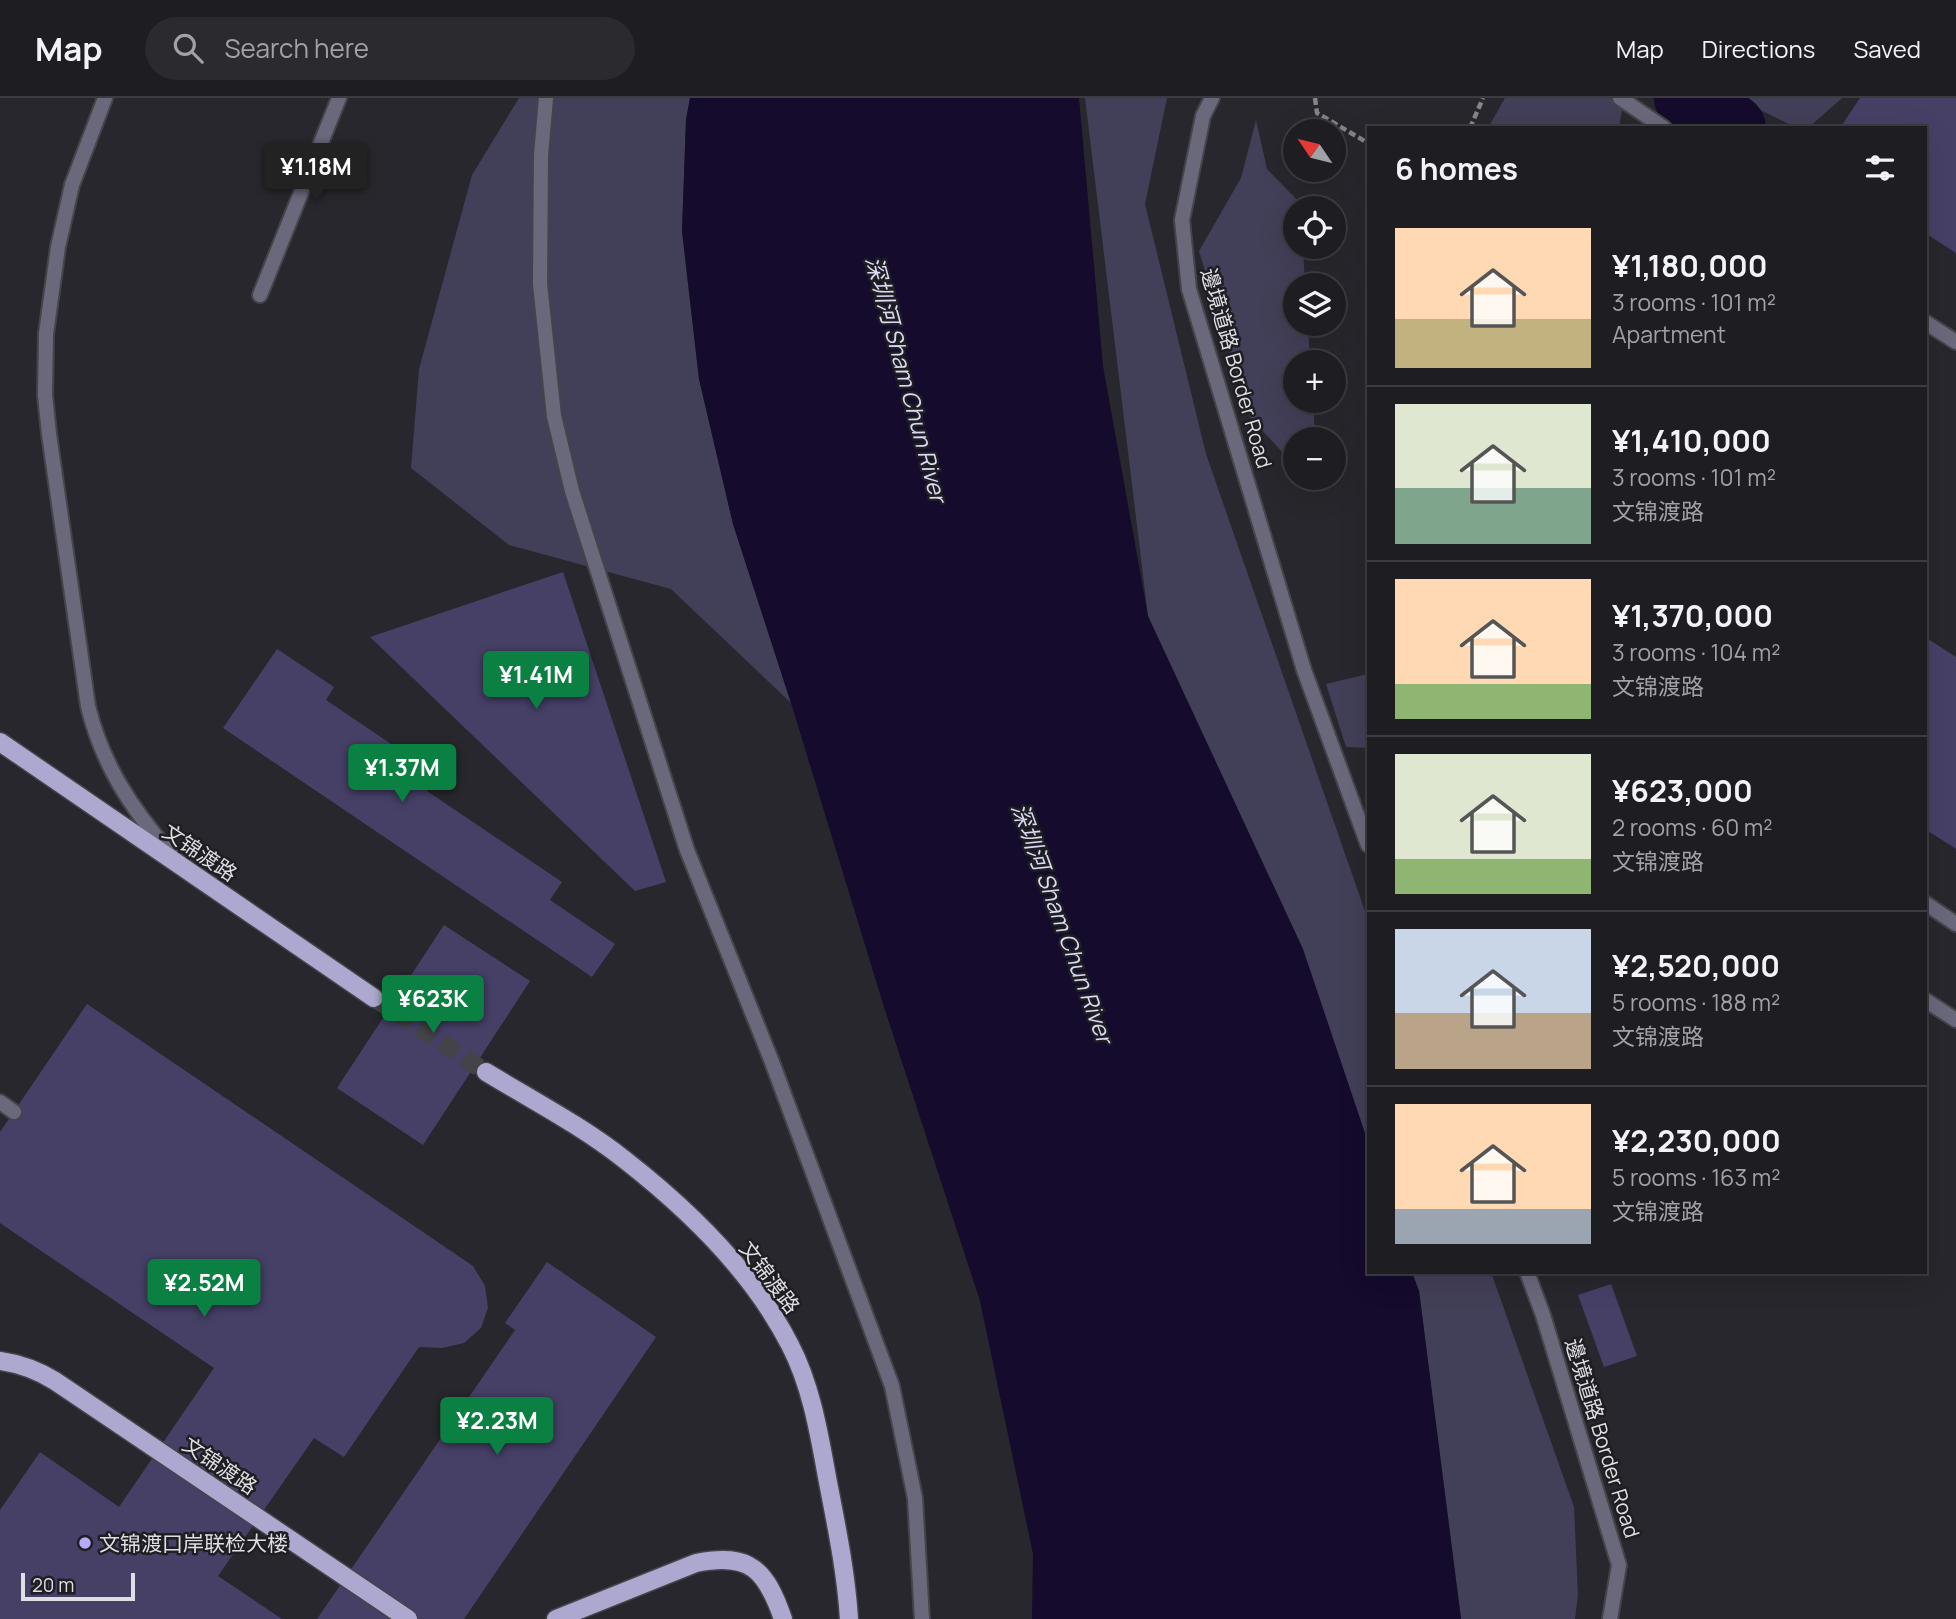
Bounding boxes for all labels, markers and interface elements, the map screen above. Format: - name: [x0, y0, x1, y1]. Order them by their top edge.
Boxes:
- search box: [145, 17, 635, 80]
- text: Map: [35, 26, 103, 71]
- icon: search: [169, 29, 207, 67]
- text: Search here: [225, 30, 369, 66]
- text: Map: [1616, 32, 1664, 65]
- text: Directions: [1702, 32, 1815, 65]
- text: Saved: [1853, 32, 1921, 65]
- north arrow: [1283, 119, 1346, 182]
- map controls: [1283, 119, 1346, 490]
- pin: ¥1.18M: [259, 144, 373, 203]
- text: 6 homes: [1395, 148, 1518, 189]
- icon: filters: [1861, 149, 1899, 187]
- text: ¥1.18M: [280, 150, 352, 182]
- button: locate: [1283, 196, 1346, 259]
- text: ¥1,180,000: [1612, 245, 1767, 286]
- water label: 深圳河 Sham Chun River: [859, 253, 956, 508]
- icon: home: [1451, 256, 1535, 340]
- street label: 邊境道路 Border Road: [1195, 265, 1279, 471]
- button: layers: [1283, 273, 1346, 336]
- text: 3 rooms · 101 m²: [1612, 286, 1776, 318]
- text: Apartment: [1612, 318, 1726, 350]
- button: +: [1283, 350, 1346, 413]
- text: ¥1,410,000: [1612, 420, 1771, 461]
- button: −: [1283, 427, 1346, 490]
- icon: home: [1451, 432, 1535, 516]
- text: 3 rooms · 101 m²: [1612, 461, 1776, 493]
- text: 文锦渡路: [1612, 495, 1704, 527]
- text: ¥1,370,000: [1612, 595, 1773, 636]
- icon: home: [1451, 607, 1535, 691]
- text: 3 rooms · 104 m²: [1612, 636, 1780, 668]
- pin: ¥1.41M: [479, 652, 593, 711]
- text: ¥1.41M: [499, 658, 573, 690]
- text: 文锦渡路: [1612, 670, 1704, 702]
- pin: ¥1.37M: [345, 744, 459, 804]
- text: ¥1.37M: [364, 751, 440, 783]
- text: ¥623,000: [1612, 770, 1753, 811]
- icon: home: [1451, 782, 1535, 866]
- water label: 深圳河 Sham Chun River: [1005, 799, 1122, 1050]
- text: 2 rooms · 60 m²: [1612, 811, 1773, 843]
- street label: 文锦渡路: [157, 817, 243, 887]
- text: 文锦渡路: [1612, 845, 1704, 877]
- text: ¥2,520,000: [1612, 945, 1780, 986]
- icon: home: [1451, 957, 1535, 1041]
- pin: ¥623K: [384, 976, 482, 1035]
- text: ¥623K: [398, 982, 468, 1014]
- text: 5 rooms · 188 m²: [1612, 986, 1780, 1018]
- text: 文锦渡路: [1612, 1020, 1704, 1052]
- text: ¥2,230,000: [1612, 1120, 1781, 1161]
- icon: home: [1451, 1132, 1535, 1216]
- text: 5 rooms · 163 m²: [1612, 1161, 1780, 1193]
- text: 文锦渡路: [1612, 1195, 1704, 1227]
- street label: 文锦渡路: [734, 1235, 806, 1319]
- pin: ¥2.52M: [147, 1260, 261, 1319]
- text: ¥2.52M: [164, 1266, 245, 1298]
- street label: 邊境道路 Border Road: [1559, 1335, 1647, 1541]
- pin: ¥2.23M: [440, 1398, 554, 1457]
- text: ¥2.23M: [456, 1404, 538, 1436]
- street label: 文锦渡路: [177, 1430, 263, 1500]
- place label: 文锦渡口岸联检大楼: [99, 1529, 288, 1557]
- marker: 文锦渡口岸联检大楼: [77, 1535, 93, 1551]
- scale bar: [21, 1570, 135, 1602]
- text: 20 m: [32, 1572, 74, 1598]

